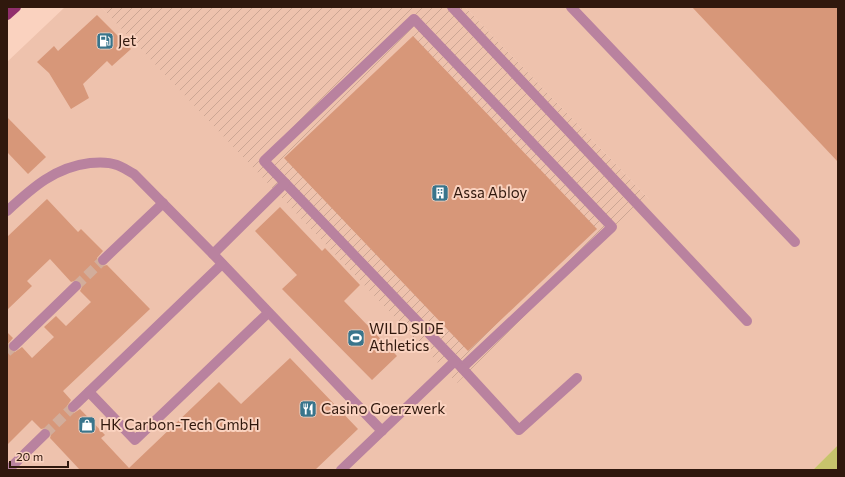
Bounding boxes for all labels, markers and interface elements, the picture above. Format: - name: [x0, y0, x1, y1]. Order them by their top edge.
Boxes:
- fuel station icon: Jet: [95, 31, 115, 51]
- place label: Jet: [118, 31, 136, 49]
- building icon: Assa Abloy: [430, 183, 450, 203]
- place label: Assa Abloy: [453, 183, 527, 201]
- place label: WILD SIDE Athletics: [369, 319, 444, 354]
- sports icon: WILD SIDE Athletics: [346, 328, 366, 348]
- restaurant icon: Casino Goerzwerk: [298, 399, 318, 419]
- place label: Casino Goerzwerk: [321, 399, 445, 417]
- shop icon: HK Carbon-Tech GmbH: [77, 415, 97, 435]
- place label: HK Carbon-Tech GmbH: [100, 415, 260, 433]
- scale bar: [10, 443, 68, 469]
- text: 20 m: [16, 449, 43, 463]

